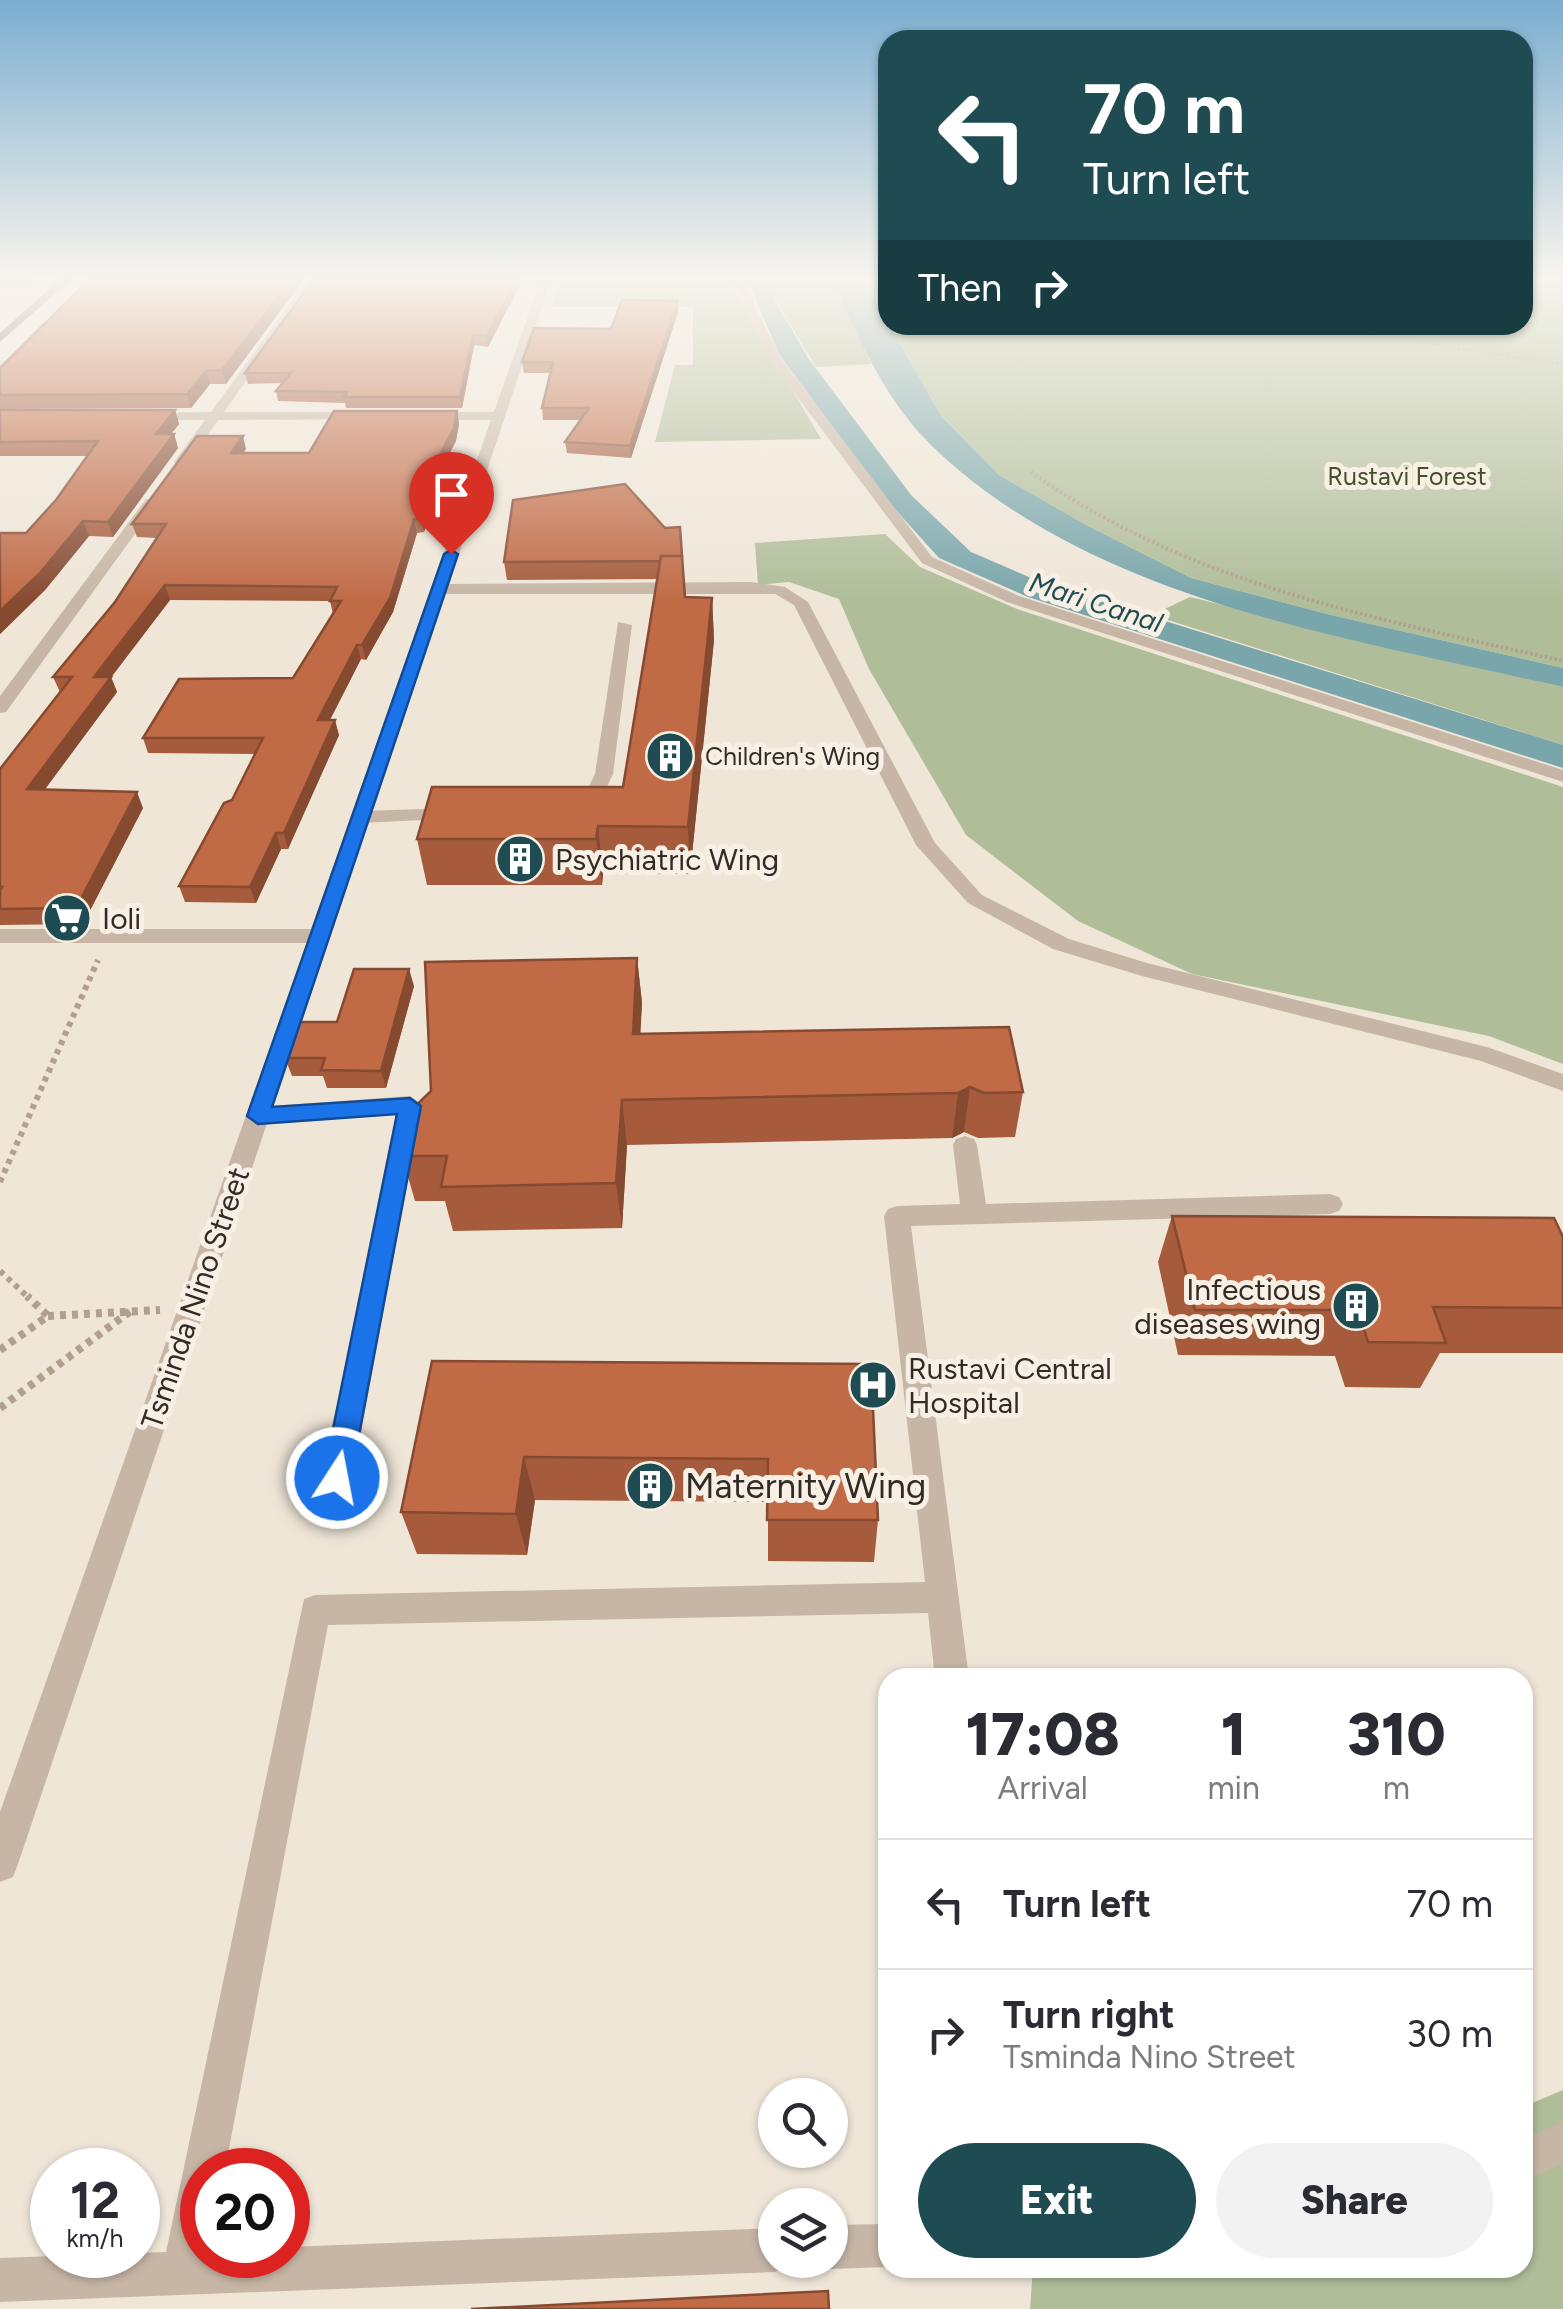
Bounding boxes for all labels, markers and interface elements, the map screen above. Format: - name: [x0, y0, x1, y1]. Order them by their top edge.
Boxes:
- text: 70 m: [1083, 66, 1245, 151]
- icon: left: [918, 70, 1048, 200]
- text: Turn left: [1083, 151, 1250, 205]
- icon: right: [1022, 260, 1077, 315]
- text: Then: [918, 265, 1002, 311]
- pin: [409, 452, 494, 555]
- park label: Rustavi Forest: [1327, 461, 1487, 491]
- icon: arrive: [424, 467, 479, 522]
- water label: Mari Canal: [1025, 565, 1168, 640]
- building icon: Children's Wing: [644, 730, 696, 782]
- place label: Children's Wing: [705, 741, 880, 771]
- building icon: Psychiatric Wing: [494, 833, 546, 885]
- place label: Psychiatric Wing: [555, 841, 779, 878]
- supermarket icon: Ioli: [41, 892, 93, 944]
- place label: Ioli: [102, 900, 141, 937]
- street label: Tsminda Nino Street: [133, 1162, 257, 1434]
- place label: Infectious diseases wing: [1134, 1271, 1321, 1342]
- building icon: Infectious diseases wing: [1330, 1280, 1382, 1332]
- place label: Rustavi Central Hospital: [908, 1350, 1112, 1421]
- hospital icon: Rustavi Central Hospital: [847, 1359, 899, 1411]
- position arrow: [285, 1426, 389, 1530]
- building icon: Maternity Wing: [624, 1460, 676, 1512]
- place label: Maternity Wing: [685, 1465, 926, 1507]
- text: 17:08: [965, 1698, 1120, 1770]
- text: 1: [1221, 1698, 1246, 1770]
- text: 310: [1347, 1698, 1446, 1770]
- text: Arrival: [998, 1769, 1088, 1807]
- text: min: [1207, 1769, 1260, 1807]
- text: m: [1383, 1769, 1410, 1807]
- icon: left: [918, 1877, 973, 1932]
- text: Turn left: [1003, 1881, 1151, 1927]
- text: 70 m: [1407, 1881, 1493, 1927]
- text: Turn right: [1003, 1992, 1175, 2038]
- icon: right: [918, 2007, 973, 2062]
- text: 30 m: [1406, 2011, 1493, 2057]
- text: Tsminda Nino Street: [1003, 2038, 1296, 2076]
- map controls: [758, 2078, 848, 2278]
- button: search: [758, 2078, 848, 2168]
- button: Exit: [918, 2143, 1196, 2258]
- button: Share: [1216, 2143, 1493, 2258]
- speed limit sign: 20: [180, 2148, 310, 2278]
- text: 12: [70, 2170, 120, 2231]
- button: layers: [758, 2188, 848, 2278]
- text: km/h: [66, 2223, 124, 2253]

